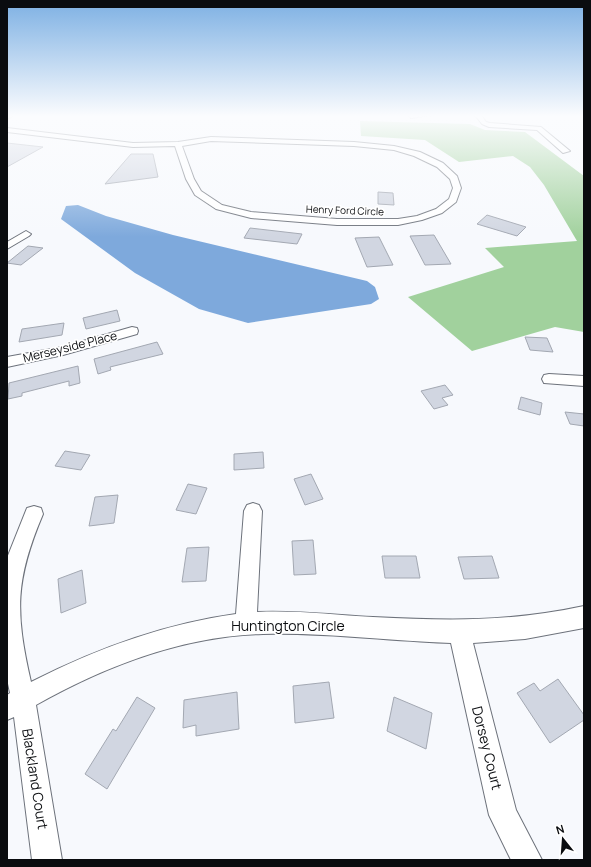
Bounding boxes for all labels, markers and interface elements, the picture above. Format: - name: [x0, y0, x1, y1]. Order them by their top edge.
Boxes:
- street label: Henry Ford Circle: [306, 202, 384, 218]
- street label: Merseyside Place: [21, 327, 119, 366]
- street label: Huntington Circle: [231, 616, 345, 635]
- street label: Dorsey Court: [468, 704, 507, 792]
- street label: Blackland Court: [18, 727, 53, 831]
- north arrow: [543, 819, 583, 859]
- text: N: [554, 821, 566, 837]

